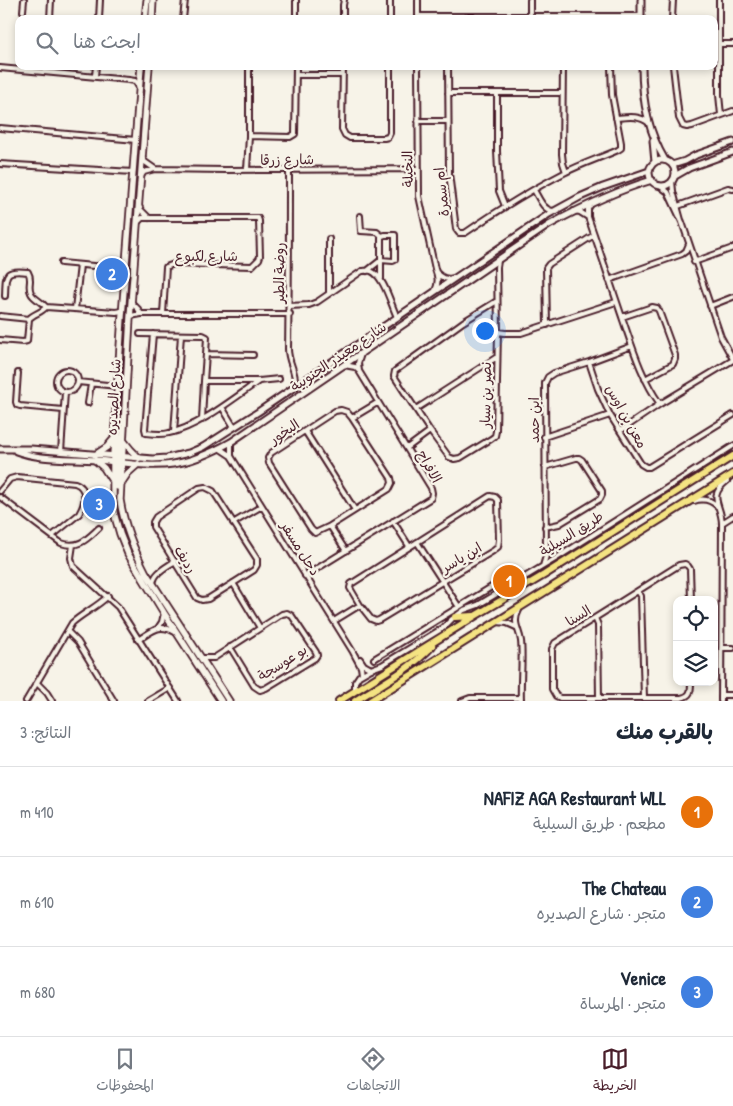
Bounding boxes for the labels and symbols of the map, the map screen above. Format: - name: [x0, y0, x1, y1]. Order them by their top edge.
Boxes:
- street label: شارع زرقا: [260, 149, 314, 170]
- street label: النخيلة: [397, 150, 417, 188]
- street label: ام سمرة: [429, 166, 455, 217]
- street label: روضة الطير: [269, 242, 288, 305]
- street label: شارع لكبوع: [174, 246, 238, 267]
- pin: 2: [96, 255, 128, 293]
- street label: شارع معيذر الجنوبية: [286, 317, 390, 396]
- your location: [472, 318, 498, 344]
- street label: شارع الصديره: [102, 358, 125, 436]
- street label: نصر بن سيار: [475, 362, 495, 429]
- street label: معن بن اوس: [602, 381, 652, 451]
- street label: ابن حمد: [524, 397, 543, 443]
- street label: البخور: [264, 414, 303, 449]
- street label: الافراح: [412, 446, 447, 486]
- pin: 3: [83, 485, 115, 523]
- street label: طريق السيلية: [536, 506, 606, 560]
- street label: دحل مسفر: [276, 516, 325, 579]
- street label: ابن ياسر: [436, 537, 485, 577]
- street label: رديف: [170, 542, 202, 576]
- pin: 1: [493, 562, 525, 600]
- street label: السنا: [562, 600, 594, 630]
- street label: بو عوسجة: [254, 639, 310, 685]

